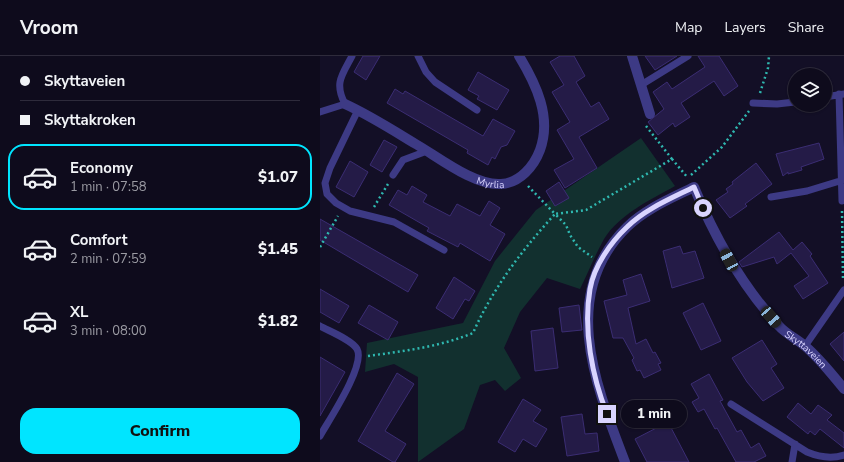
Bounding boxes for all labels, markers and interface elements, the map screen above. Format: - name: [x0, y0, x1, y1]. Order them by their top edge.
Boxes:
- text: Vroom: [20, 15, 78, 41]
- text: Map: [675, 18, 702, 37]
- text: Layers: [724, 18, 766, 37]
- text: Share: [788, 18, 824, 37]
- map controls: [788, 68, 832, 112]
- button: layers: [788, 68, 832, 112]
- text: Skyttaveien: [44, 71, 125, 91]
- text: Skyttakroken: [44, 110, 136, 130]
- text: Economy: [70, 158, 133, 178]
- icon: car: [22, 159, 58, 195]
- text: $1.07: [258, 167, 298, 187]
- street label: Myrlia: [474, 174, 505, 192]
- text: 1 min · 07:58: [70, 178, 146, 196]
- route start: [694, 199, 712, 217]
- text: Comfort: [70, 230, 127, 250]
- icon: car: [22, 231, 58, 267]
- text: $1.45: [258, 239, 298, 259]
- car: [718, 247, 740, 273]
- text: 2 min · 07:59: [70, 250, 146, 268]
- text: XL: [70, 302, 89, 322]
- icon: car: [22, 303, 58, 339]
- car: [759, 304, 783, 330]
- text: $1.82: [258, 311, 298, 331]
- text: 3 min · 08:00: [70, 322, 146, 340]
- street label: Skyttaveien: [781, 328, 830, 372]
- callout: 1 min: [621, 400, 687, 428]
- route end: [598, 405, 616, 423]
- text: 1 min: [637, 405, 671, 423]
- button: Confirm: [20, 408, 300, 454]

